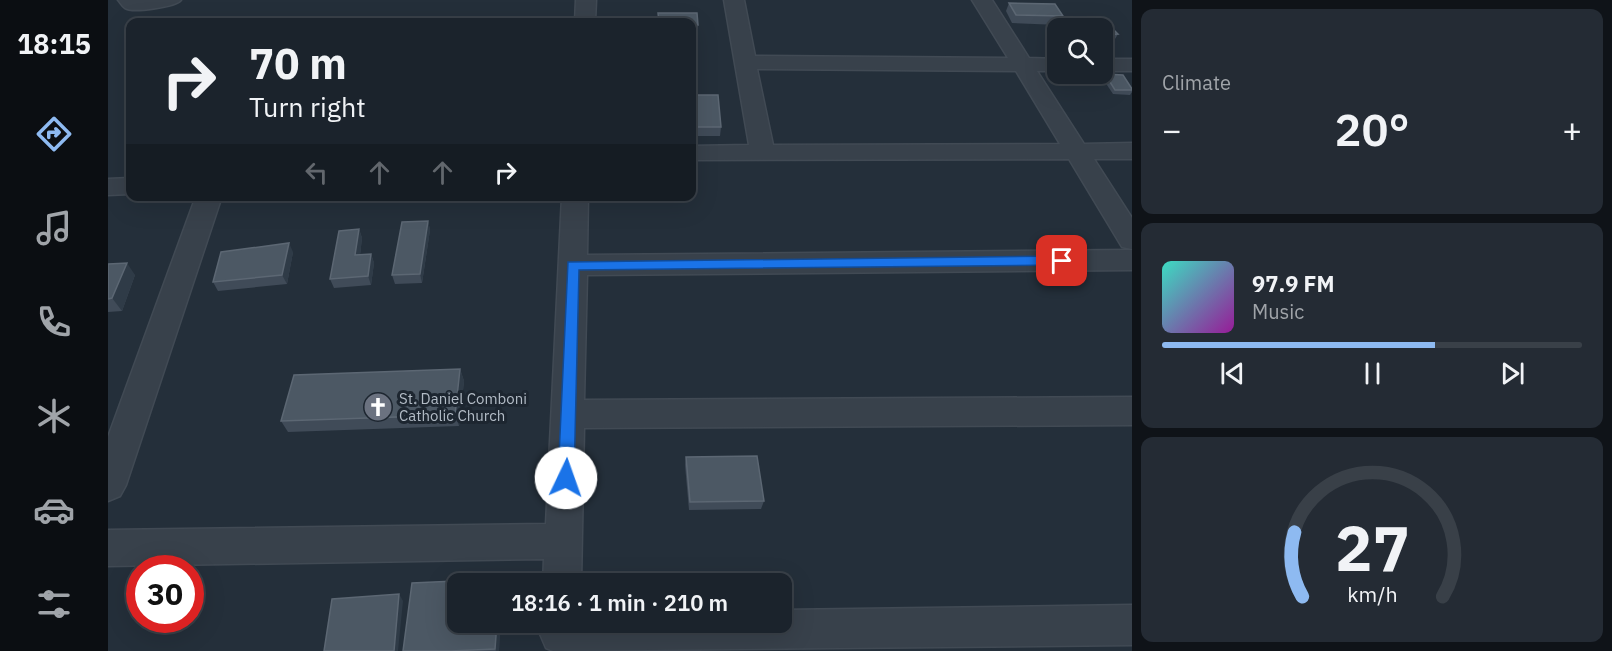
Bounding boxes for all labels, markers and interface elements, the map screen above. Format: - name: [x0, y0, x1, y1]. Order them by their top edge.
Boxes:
- map controls: [1047, 18, 1113, 84]
- button: search: [1047, 18, 1113, 84]
- text: 18:15: [17, 26, 91, 61]
- text: 70 m: [249, 36, 347, 91]
- icon: right: [150, 42, 228, 120]
- text: Climate: [1162, 69, 1231, 96]
- text: Turn right: [249, 89, 366, 124]
- text: 20°: [1334, 100, 1410, 158]
- text: −: [1162, 108, 1182, 151]
- text: +: [1562, 108, 1582, 151]
- icon: directions: [33, 113, 75, 155]
- icon: left: [300, 156, 333, 189]
- icon: ahead: [363, 156, 396, 189]
- icon: ahead: [426, 156, 459, 189]
- icon: right: [489, 156, 522, 189]
- icon: music: [33, 207, 75, 249]
- pin: [1036, 235, 1087, 286]
- icon: arrive: [1045, 244, 1078, 277]
- text: 97.9 FM: [1252, 269, 1335, 298]
- text: Music: [1252, 298, 1304, 325]
- icon: phone: [33, 301, 75, 343]
- icon: previous: [1216, 357, 1249, 390]
- icon: pause: [1356, 357, 1389, 390]
- icon: next: [1496, 357, 1529, 390]
- place label: St. Daniel Comboni Catholic Church: [399, 389, 527, 425]
- church icon: St. Daniel Comboni Catholic Church: [362, 391, 394, 423]
- icon: climate: [33, 395, 75, 437]
- position arrow: [534, 446, 598, 510]
- icon: car: [33, 489, 75, 531]
- text: 27: [1335, 507, 1409, 588]
- speed limit sign: 30: [126, 555, 204, 633]
- text: km/h: [1347, 580, 1397, 608]
- icon: filters: [33, 583, 75, 625]
- text: 18:16 · 1 min · 210 m: [511, 588, 728, 617]

